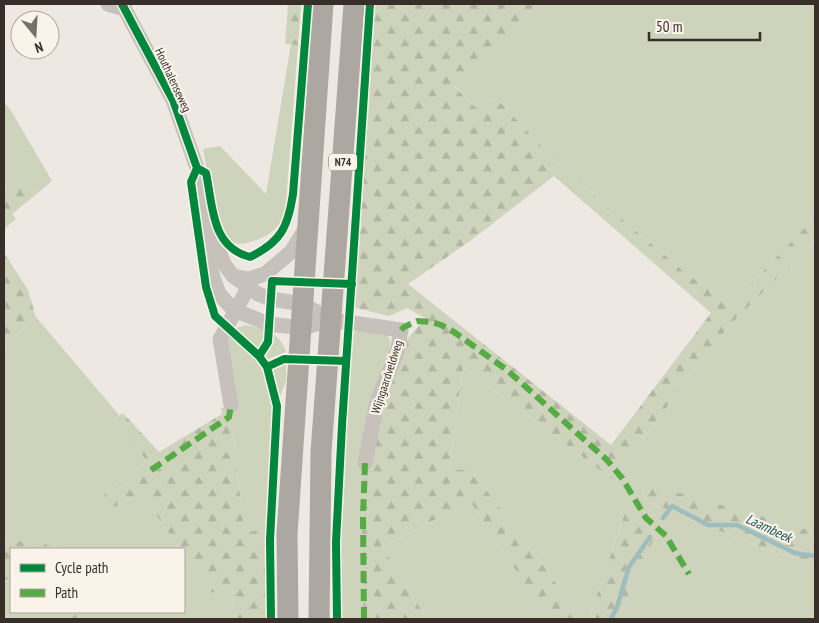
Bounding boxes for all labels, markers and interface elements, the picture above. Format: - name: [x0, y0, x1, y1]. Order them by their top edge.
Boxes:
- north arrow: [10, 10, 60, 60]
- scale bar: [649, 10, 760, 42]
- text: 50 m: [656, 17, 682, 36]
- text: N: [33, 38, 45, 57]
- street label: Houthalenseweg: [152, 45, 195, 114]
- road number: N74: [329, 154, 357, 170]
- street label: Wijngaardveldweg: [368, 338, 405, 415]
- water label: Laambeek: [743, 510, 796, 547]
- legend: [10, 548, 185, 613]
- text: Cycle path: [55, 558, 108, 577]
- text: Path: [55, 583, 78, 602]

